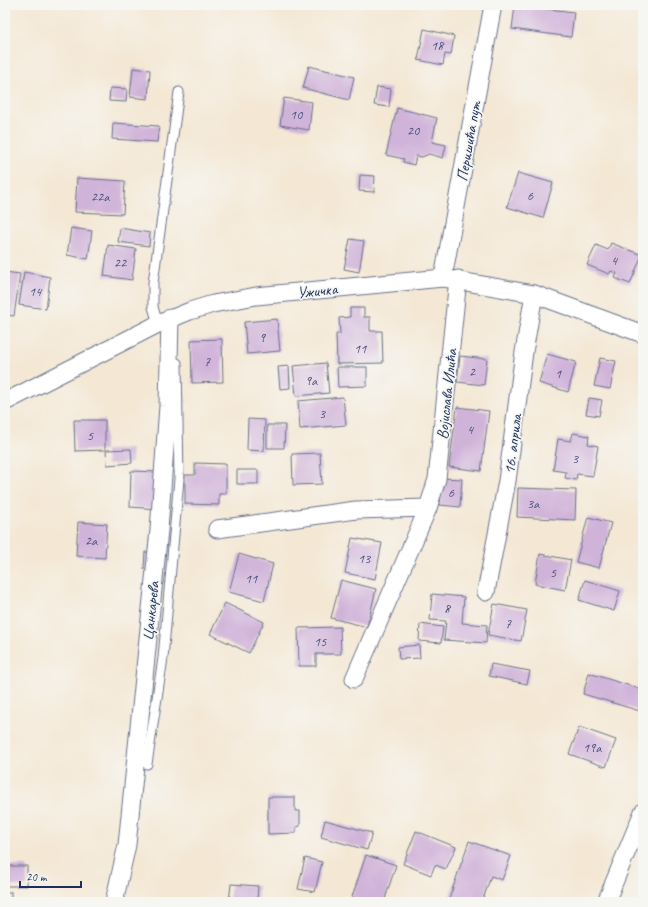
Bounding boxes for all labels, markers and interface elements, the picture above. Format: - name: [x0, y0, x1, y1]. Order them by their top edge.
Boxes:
- house number: 18: [431, 37, 445, 54]
- street label: Перишића пут: [452, 98, 486, 183]
- house number: 10: [290, 106, 304, 123]
- house number: 20: [407, 122, 421, 139]
- house number: 6: [527, 187, 534, 204]
- house number: 22a: [91, 188, 110, 205]
- house number: 4: [611, 252, 619, 269]
- house number: 22: [114, 254, 128, 271]
- street label: Ужичка: [296, 279, 340, 303]
- house number: 14: [29, 283, 43, 300]
- house number: 9: [259, 329, 267, 346]
- house number: 11: [354, 340, 367, 357]
- street label: Војислава Илића: [432, 347, 462, 440]
- house number: 7: [204, 353, 211, 370]
- house number: 2: [469, 363, 477, 380]
- house number: 1: [555, 365, 562, 382]
- house number: 9a: [305, 372, 318, 389]
- house number: 3: [319, 405, 327, 422]
- street label: 16. априла: [499, 412, 527, 475]
- house number: 4: [467, 421, 475, 438]
- house number: 5: [87, 427, 94, 444]
- house number: 3: [572, 450, 580, 467]
- house number: 6: [448, 484, 455, 501]
- house number: 3a: [527, 495, 540, 512]
- house number: 2a: [85, 532, 98, 549]
- house number: 13: [358, 550, 372, 567]
- house number: 5: [550, 564, 557, 581]
- house number: 11: [245, 570, 258, 587]
- street label: Цанкарева: [138, 580, 164, 642]
- house number: 8: [444, 600, 452, 617]
- house number: 7: [505, 615, 512, 632]
- house number: 15: [314, 633, 327, 650]
- house number: 19a: [583, 739, 602, 756]
- scale bar: [20, 863, 81, 889]
- text: 20 m: [26, 869, 48, 885]

